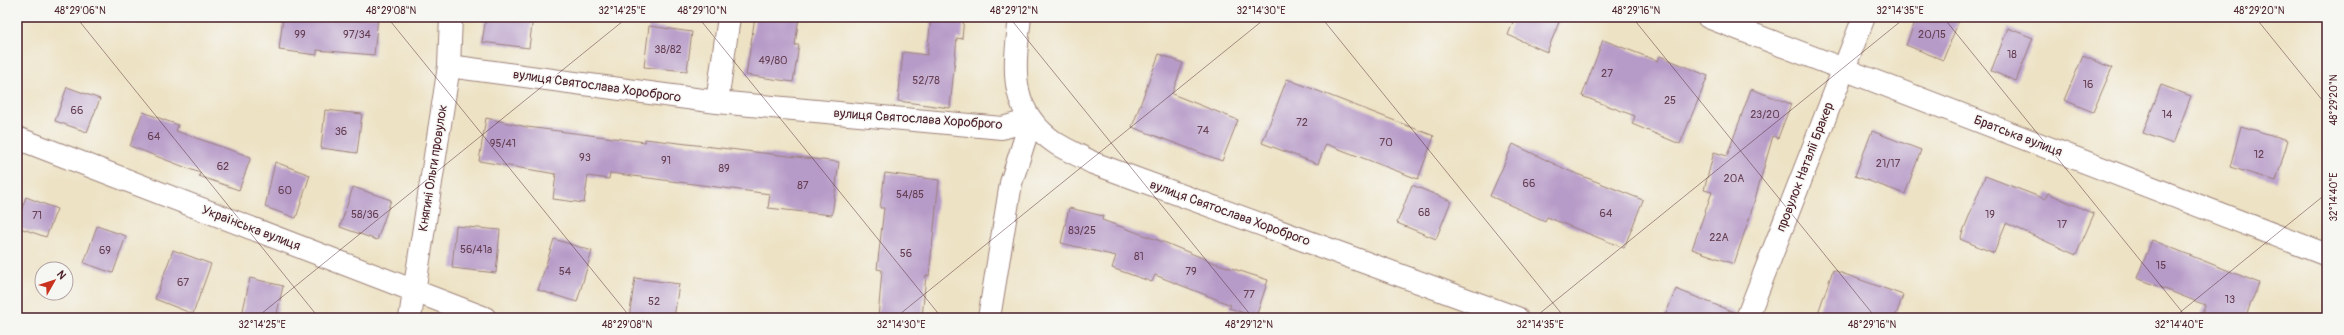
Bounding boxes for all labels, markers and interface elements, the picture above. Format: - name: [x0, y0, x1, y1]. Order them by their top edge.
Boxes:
- text: 48°29'06"N: [54, 5, 106, 17]
- text: 48°29'08"N: [366, 5, 417, 17]
- text: 32°14'25"E: [598, 5, 646, 17]
- text: 48°29'10"N: [677, 5, 727, 17]
- text: 48°29'12"N: [990, 5, 1038, 17]
- text: 32°14'30"E: [1237, 5, 1285, 17]
- text: 48°29'16"N: [1612, 5, 1660, 17]
- text: 32°14'35"E: [1876, 5, 1924, 17]
- text: 48°29'20"N: [2233, 5, 2285, 17]
- house number: 99: [294, 28, 306, 41]
- house number: 97/34: [343, 28, 372, 41]
- house number: 20/15: [1918, 28, 1946, 41]
- house number: 38/82: [654, 43, 682, 56]
- house number: 18: [2007, 48, 2017, 61]
- house number: 49/80: [758, 54, 788, 67]
- street label: вулиця Святослава Хороброго: [512, 66, 682, 106]
- house number: 27: [1601, 67, 1613, 80]
- house number: 52/78: [912, 74, 940, 87]
- text: 48°29'20"N: [2328, 74, 2340, 126]
- house number: 16: [2083, 78, 2093, 91]
- house number: 25: [1664, 94, 1676, 107]
- street label: провулок Наталії Бракер: [1773, 100, 1837, 234]
- street label: Княгині Ольги провулок: [415, 103, 451, 233]
- house number: 66: [71, 104, 83, 117]
- street label: вулиця Святослава Хороброго: [833, 105, 1003, 133]
- house number: 23/20: [1750, 108, 1780, 121]
- house number: 14: [2162, 108, 2173, 121]
- street label: Братська вулиця: [1971, 112, 2065, 160]
- house number: 72: [1296, 116, 1308, 129]
- house number: 74: [1197, 124, 1210, 137]
- house number: 36: [335, 125, 347, 138]
- house number: 64: [148, 130, 161, 143]
- house number: 70: [1379, 136, 1393, 149]
- house number: 95/41: [490, 137, 516, 150]
- house number: 12: [2254, 148, 2264, 161]
- house number: 93: [579, 151, 591, 164]
- house number: 91: [661, 154, 671, 167]
- house number: 21/17: [1876, 157, 1900, 170]
- house number: 62: [217, 160, 229, 173]
- house number: 89: [718, 162, 730, 175]
- house number: 20А: [1724, 172, 1744, 185]
- text: 32°14'40"E: [2328, 172, 2340, 222]
- street label: вулиця Святослава Хороброго: [1148, 176, 1312, 250]
- house number: 66: [1523, 177, 1535, 190]
- house number: 87: [797, 179, 809, 192]
- house number: 60: [278, 184, 292, 197]
- house number: 54/85: [896, 188, 924, 201]
- street label: Українська вулиця: [199, 202, 303, 254]
- house number: 68: [1418, 206, 1430, 219]
- house number: 64: [1600, 207, 1613, 220]
- house number: 58/36: [351, 208, 379, 221]
- house number: 19: [1985, 208, 1995, 221]
- house number: 71: [32, 209, 42, 222]
- house number: 17: [2057, 218, 2067, 231]
- house number: 83/25: [1068, 224, 1096, 237]
- house number: 22А: [1709, 231, 1729, 244]
- house number: 56/41а: [460, 243, 492, 256]
- house number: 69: [99, 244, 111, 257]
- house number: 56: [900, 247, 912, 260]
- house number: 81: [1134, 250, 1144, 263]
- house number: 15: [2156, 259, 2166, 272]
- north arrow: [34, 261, 74, 301]
- house number: 54: [559, 265, 572, 278]
- house number: 79: [1185, 265, 1197, 278]
- text: N: [54, 268, 69, 282]
- house number: 67: [177, 276, 189, 289]
- house number: 77: [1243, 288, 1255, 301]
- house number: 13: [2225, 293, 2235, 306]
- house number: 52: [648, 295, 660, 308]
- text: 32°14'25"E: [238, 319, 286, 331]
- text: 48°29'08"N: [602, 319, 653, 331]
- text: 32°14'30"E: [877, 319, 925, 331]
- text: 48°29'12"N: [1225, 319, 1273, 331]
- text: 32°14'35"E: [1516, 319, 1564, 331]
- text: 48°29'16"N: [1848, 319, 1896, 331]
- text: 32°14'40"E: [2154, 319, 2204, 331]

